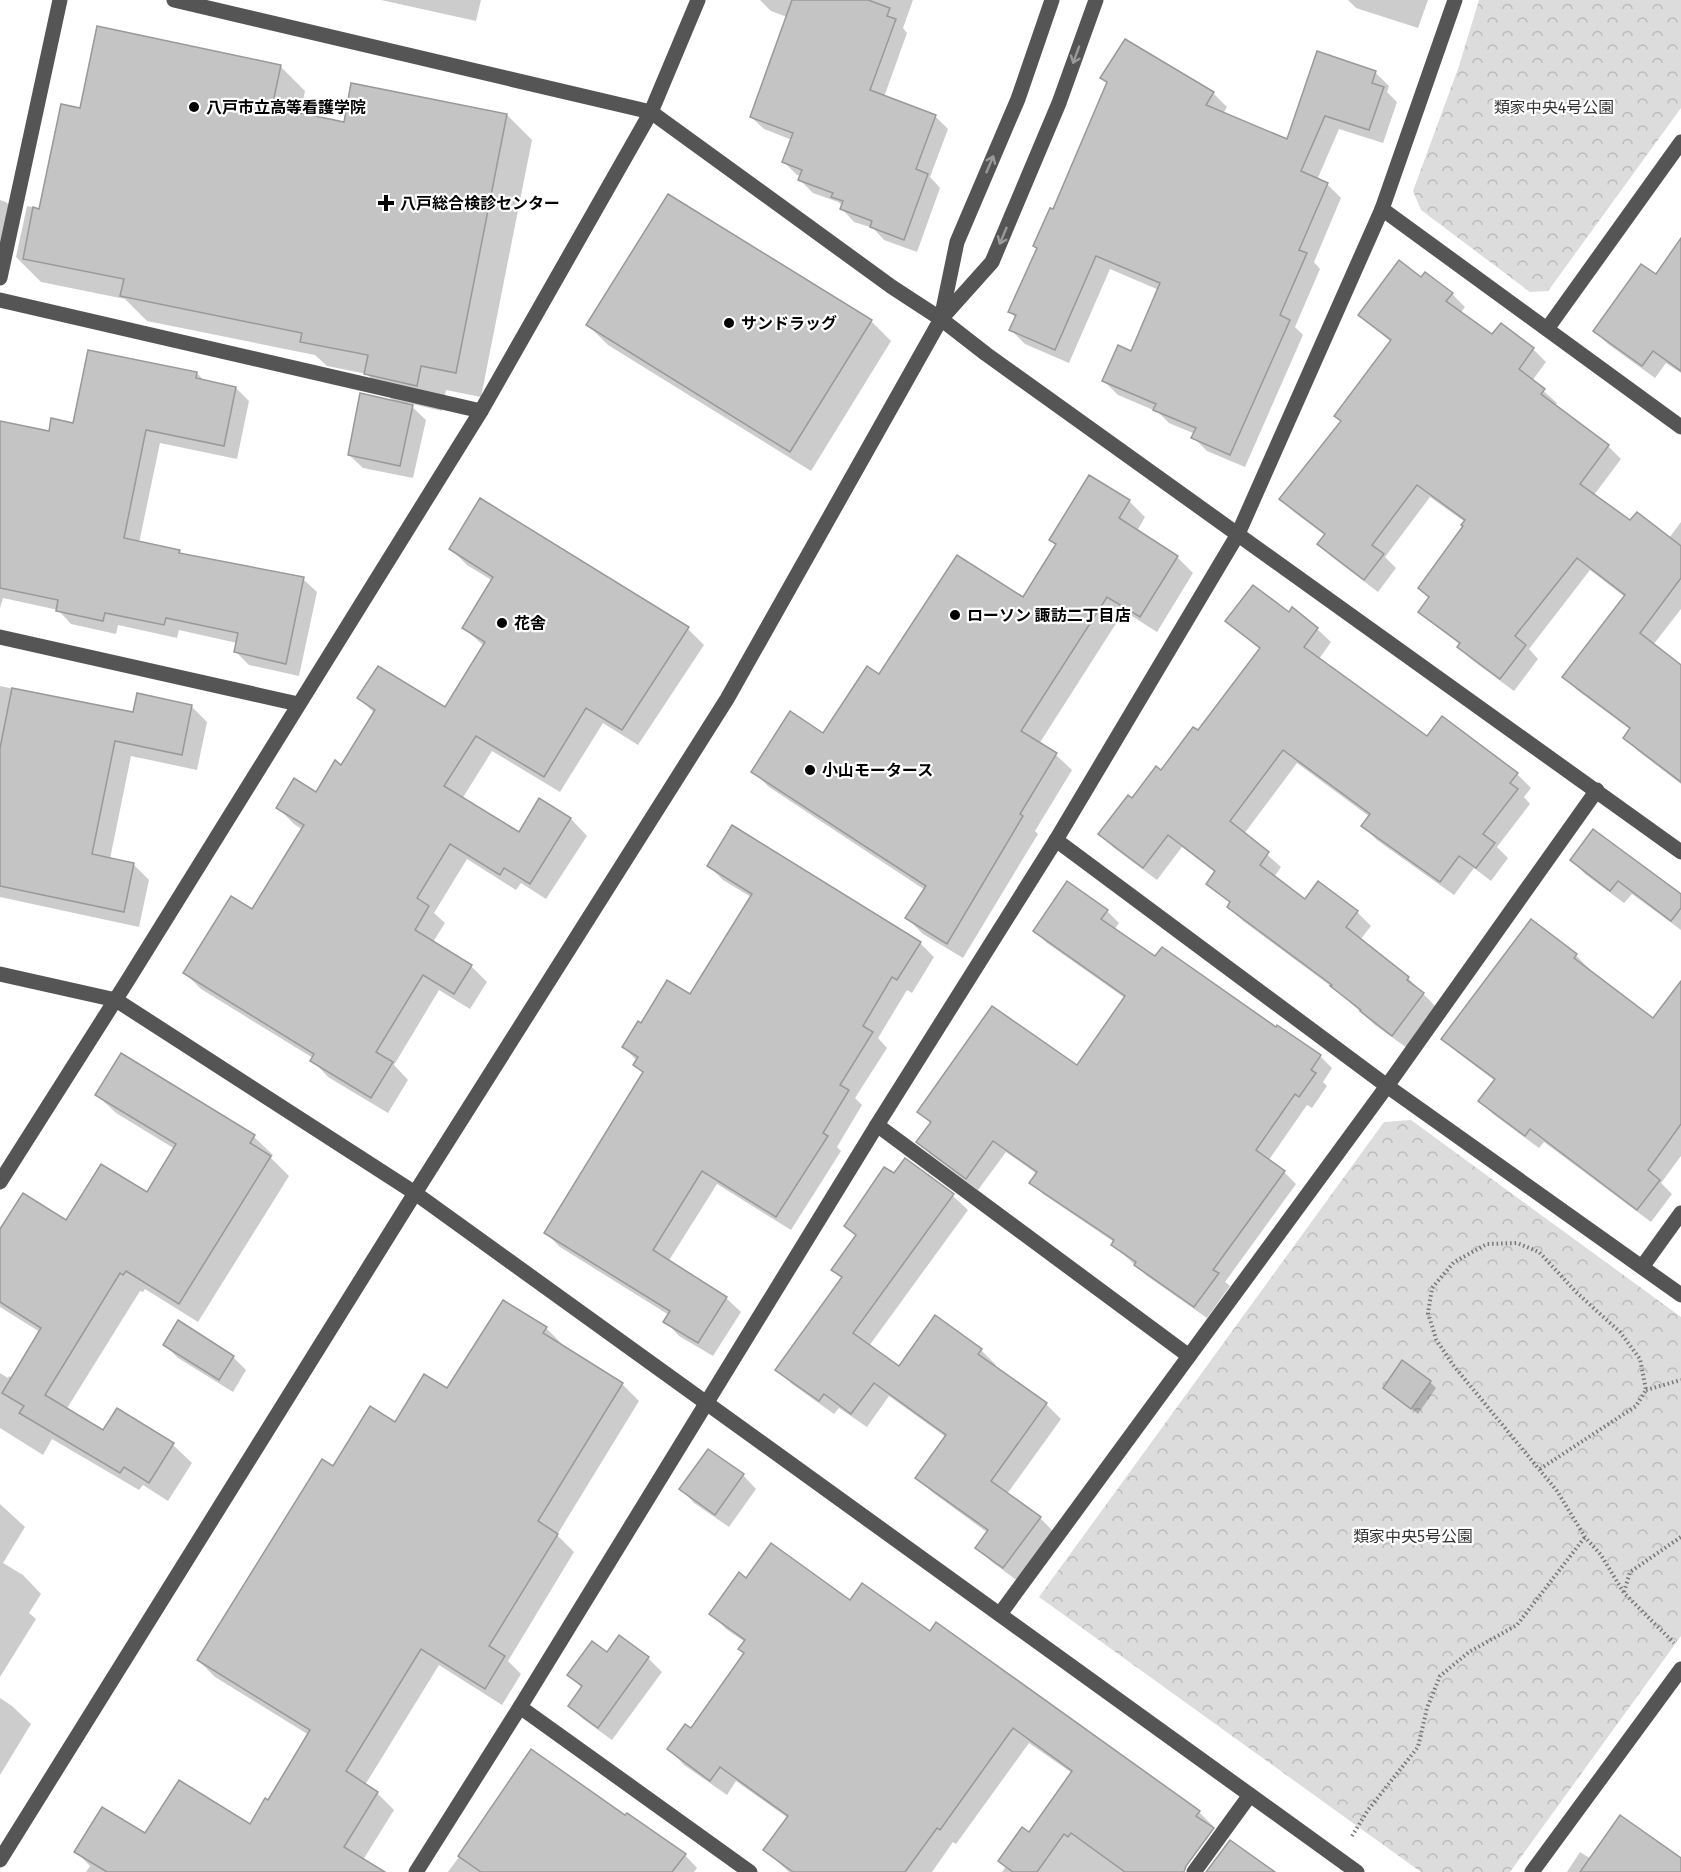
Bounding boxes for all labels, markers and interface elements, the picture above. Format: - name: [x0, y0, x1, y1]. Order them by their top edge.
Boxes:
- one-way arrow: [1070, 45, 1081, 64]
- place label: 八戸市立高等看護学院: [206, 98, 366, 117]
- park label: 類家中央4号公園: [1494, 98, 1614, 117]
- marker: 八戸市立高等看護学院: [187, 100, 201, 114]
- one-way arrow: [985, 155, 997, 173]
- marker: 八戸総合検診センター: [377, 194, 395, 212]
- place label: 八戸総合検診センター: [400, 194, 560, 213]
- one-way arrow: [997, 226, 1008, 244]
- place label: サンドラッグ: [741, 314, 837, 333]
- marker: サンドラッグ: [722, 316, 736, 330]
- place label: ローソン 諏訪二丁目店: [967, 606, 1131, 625]
- marker: ローソン 諏訪二丁目店: [948, 608, 962, 622]
- place label: 花舎: [514, 614, 546, 633]
- marker: 花舎: [495, 616, 509, 630]
- place label: 小山モータース: [822, 761, 933, 780]
- marker: 小山モータース: [803, 763, 817, 777]
- park label: 類家中央5号公園: [1353, 1527, 1473, 1546]

